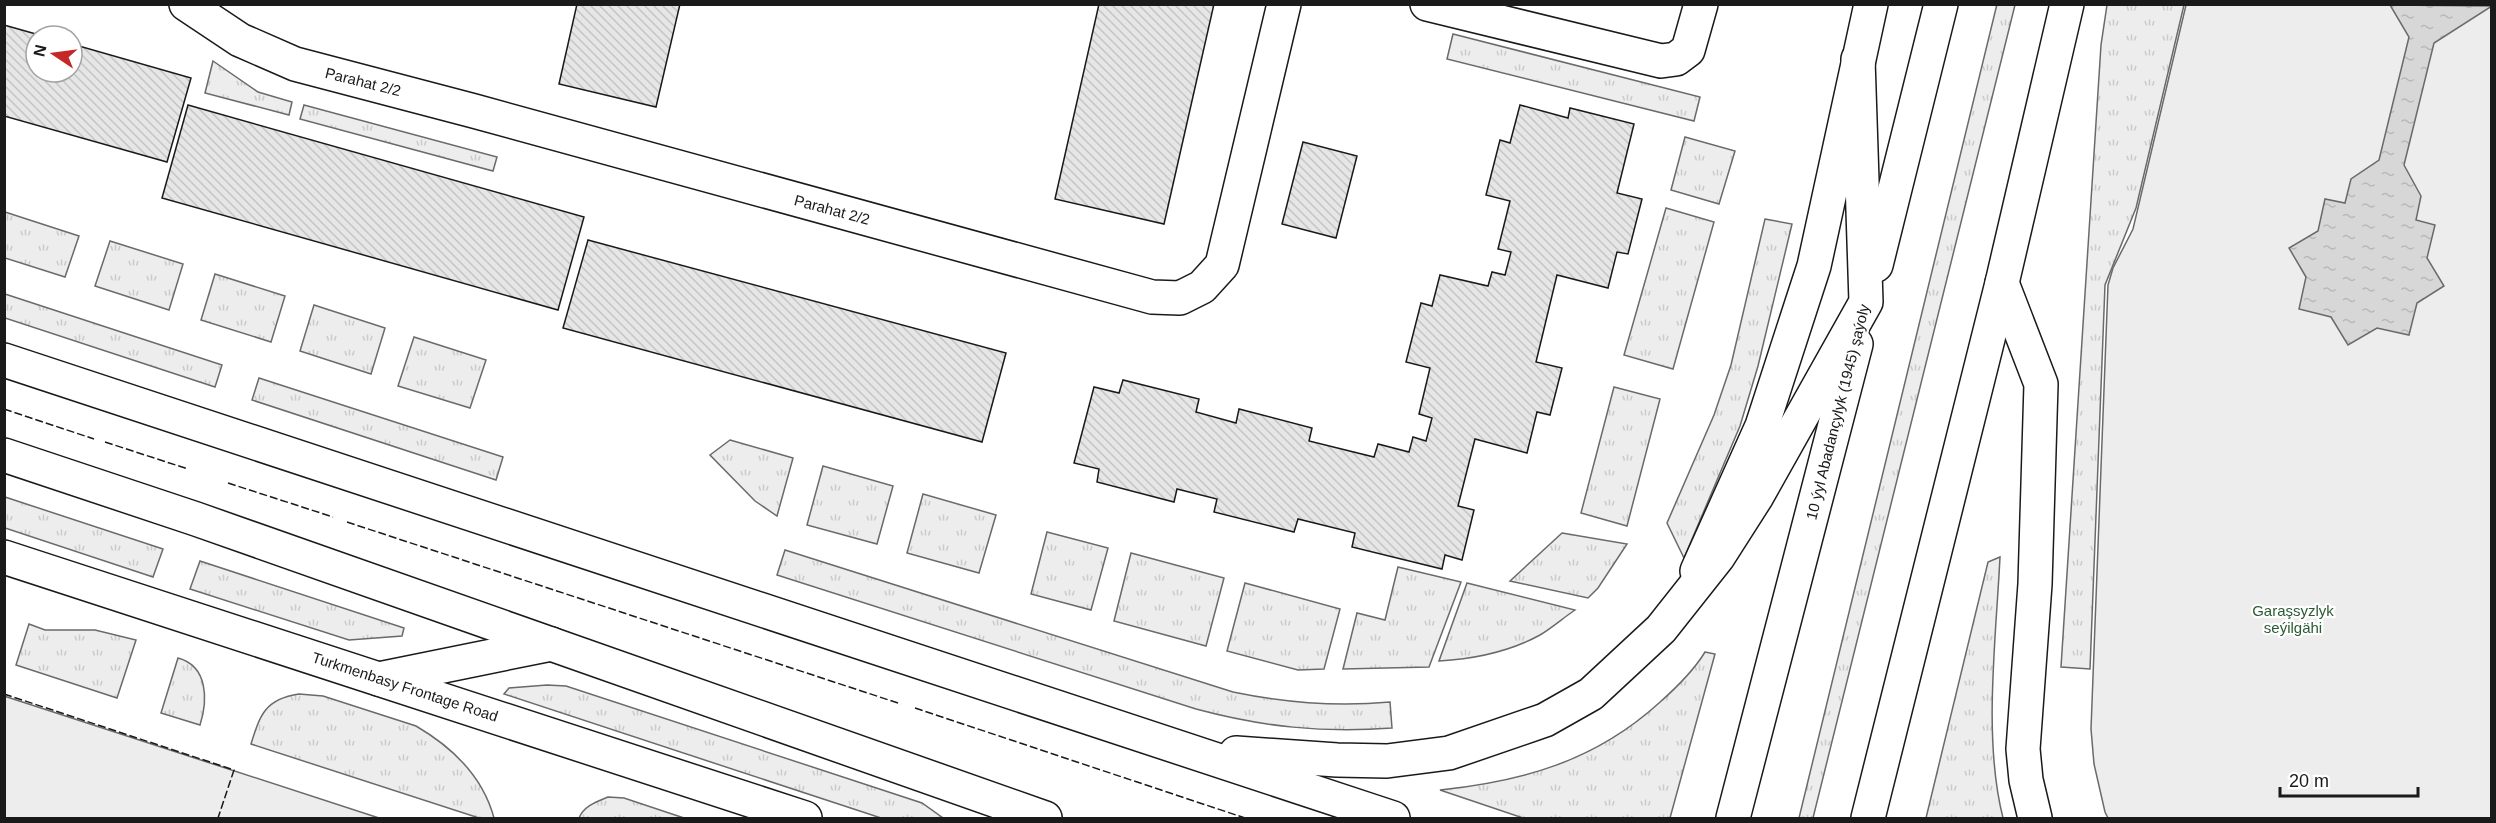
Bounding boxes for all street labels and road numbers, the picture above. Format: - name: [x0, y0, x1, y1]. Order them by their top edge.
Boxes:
- street label: Parahat 2/2: [323, 64, 403, 99]
- street label: Parahat 2/2: [792, 191, 872, 228]
- street label: 10 ýyl Abadançylyk (1945) şaýoly: [1802, 302, 1873, 522]
- street label: Turkmenbasy Frontage Road: [310, 648, 500, 725]

